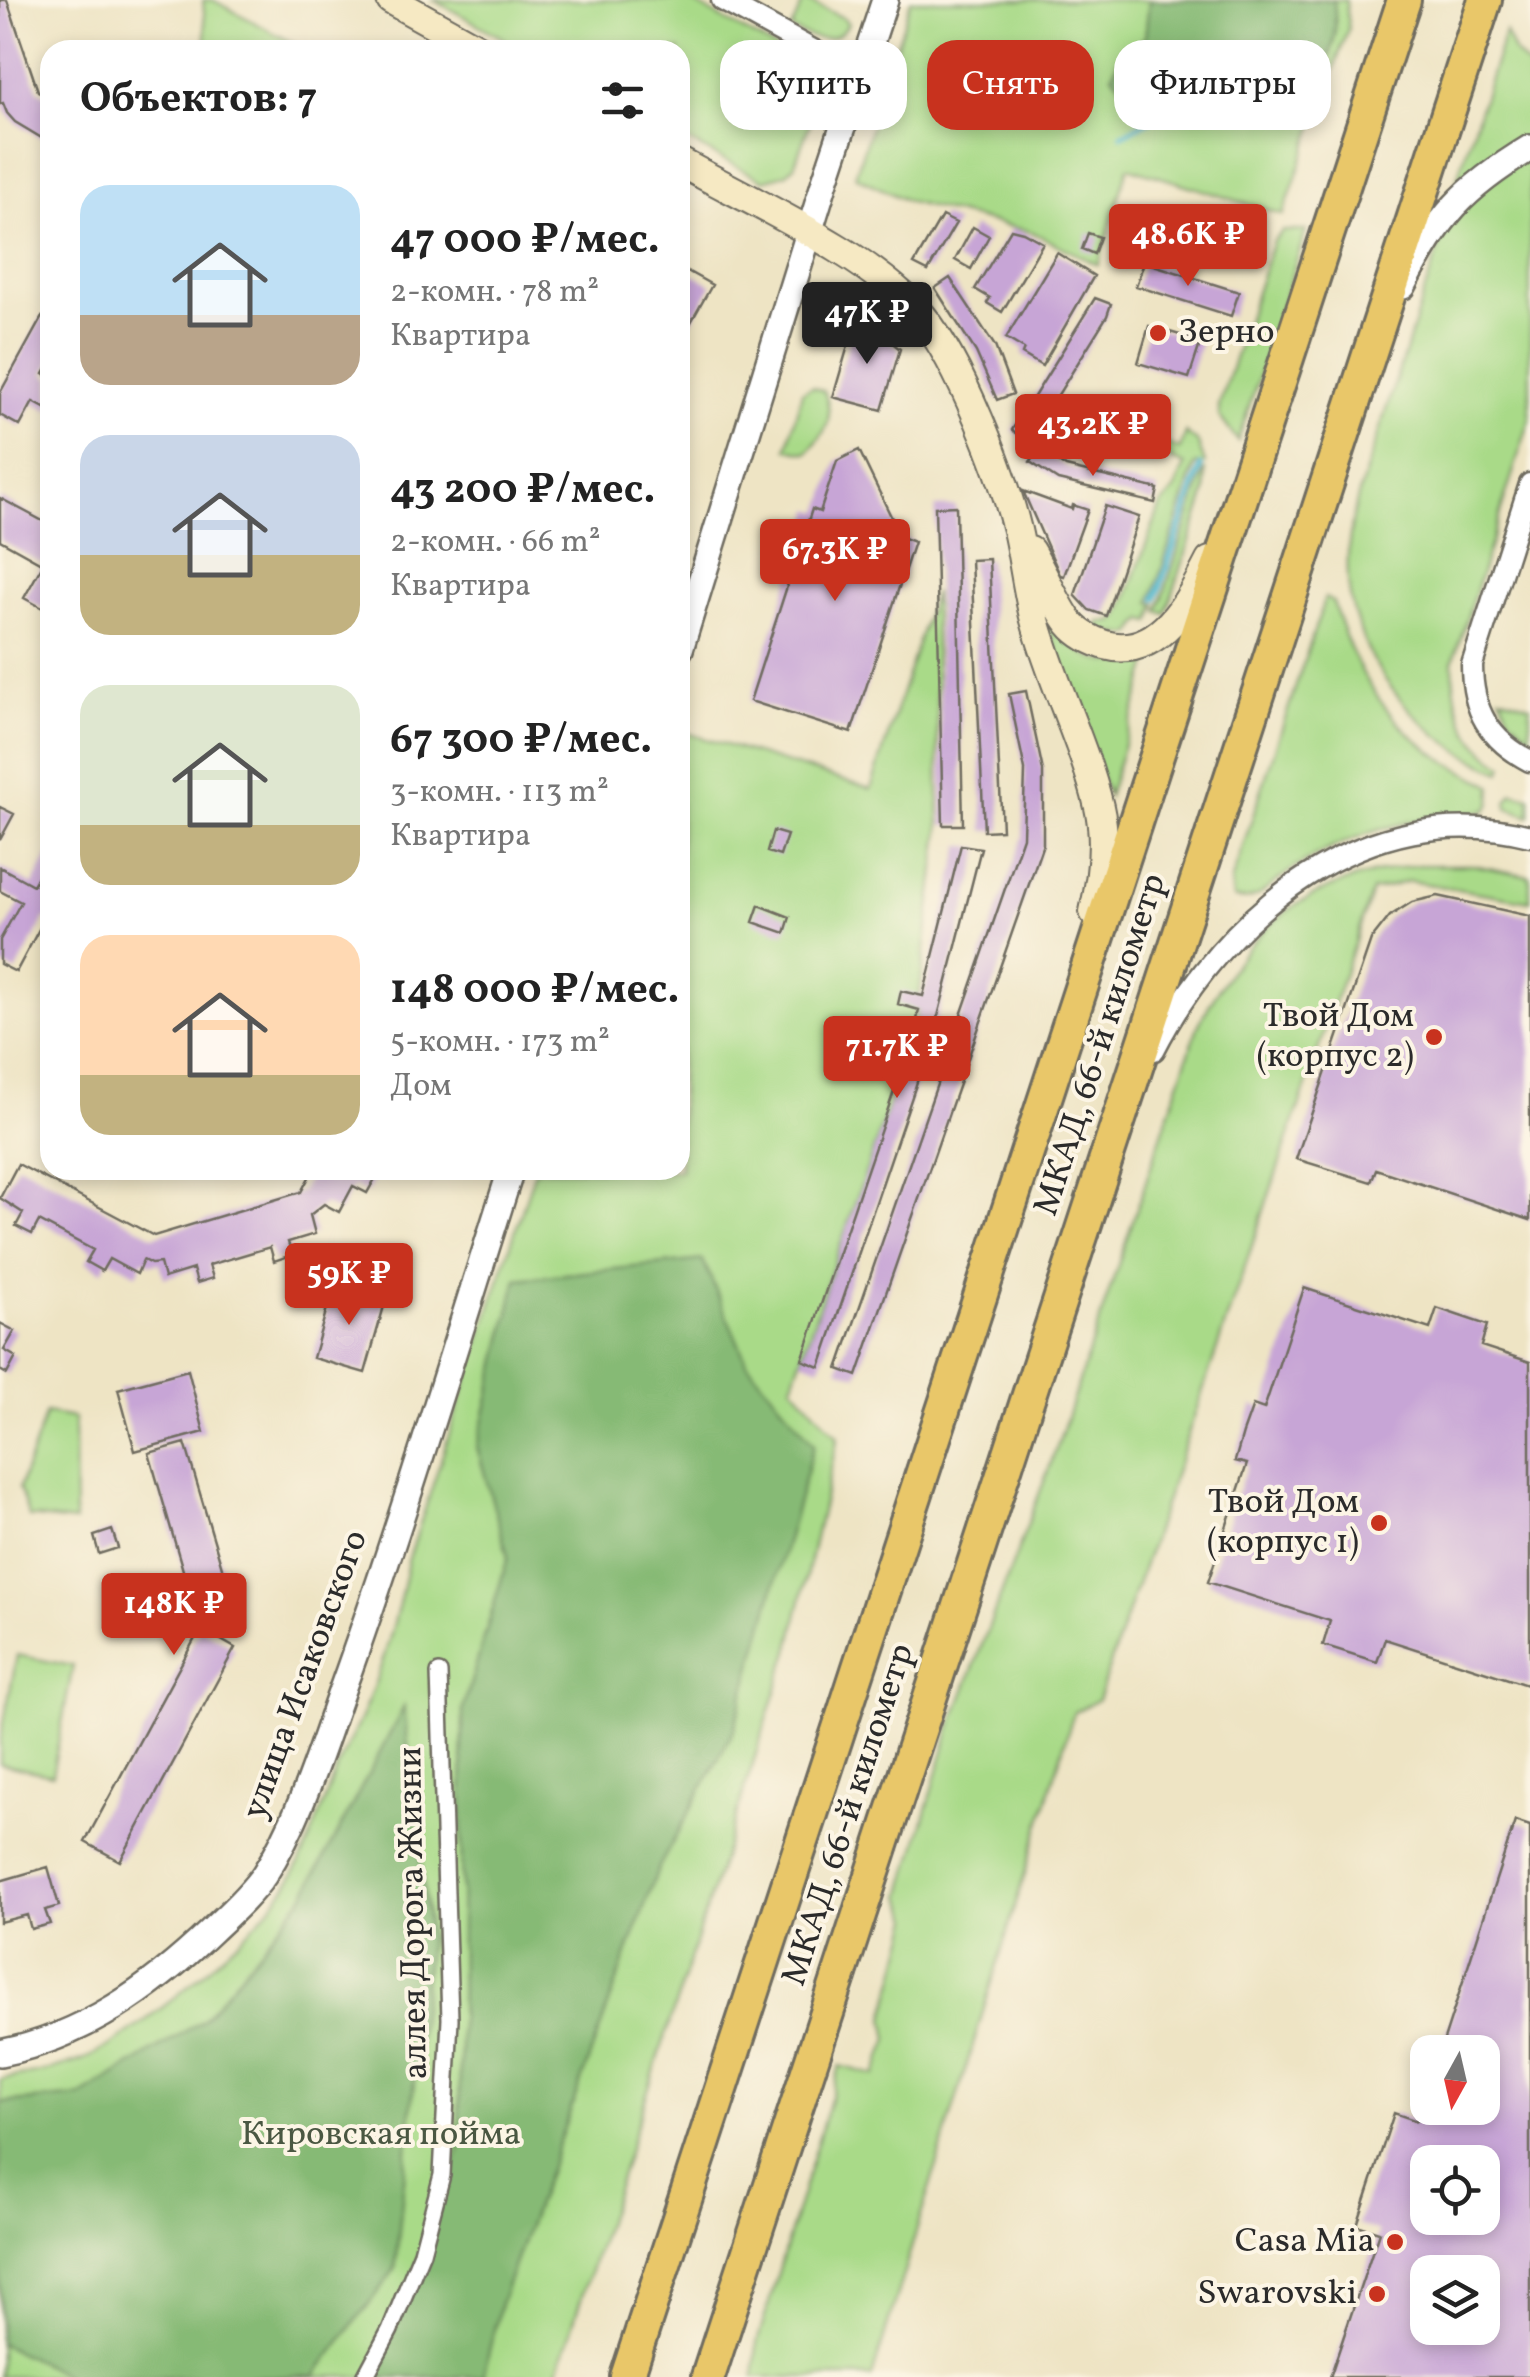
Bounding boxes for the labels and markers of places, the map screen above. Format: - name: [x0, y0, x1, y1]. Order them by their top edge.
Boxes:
- pin: 48.6K ₽: [1096, 204, 1280, 289]
- pin: 47K ₽: [797, 282, 937, 367]
- place label: Зерно: [1178, 309, 1275, 357]
- marker: Зерно: [1147, 322, 1169, 344]
- pin: 43.2K ₽: [1001, 394, 1185, 479]
- pin: 67.3K ₽: [743, 519, 927, 604]
- place label: Твой Дом (корпус 2): [1257, 993, 1414, 1081]
- pin: 71.7K ₽: [805, 1016, 989, 1101]
- marker: Твой Дом (корпус 2): [1423, 1026, 1445, 1048]
- pin: 59K ₽: [279, 1243, 419, 1328]
- place label: Твой Дом (корпус 1): [1207, 1479, 1359, 1567]
- marker: Твой Дом (корпус 1): [1368, 1512, 1390, 1534]
- pin: 148K ₽: [93, 1573, 255, 1658]
- place label: Casa Mia: [1235, 2218, 1375, 2266]
- marker: Casa Mia: [1384, 2231, 1406, 2253]
- place label: Swarovski: [1197, 2270, 1357, 2318]
- marker: Swarovski: [1366, 2283, 1388, 2305]

